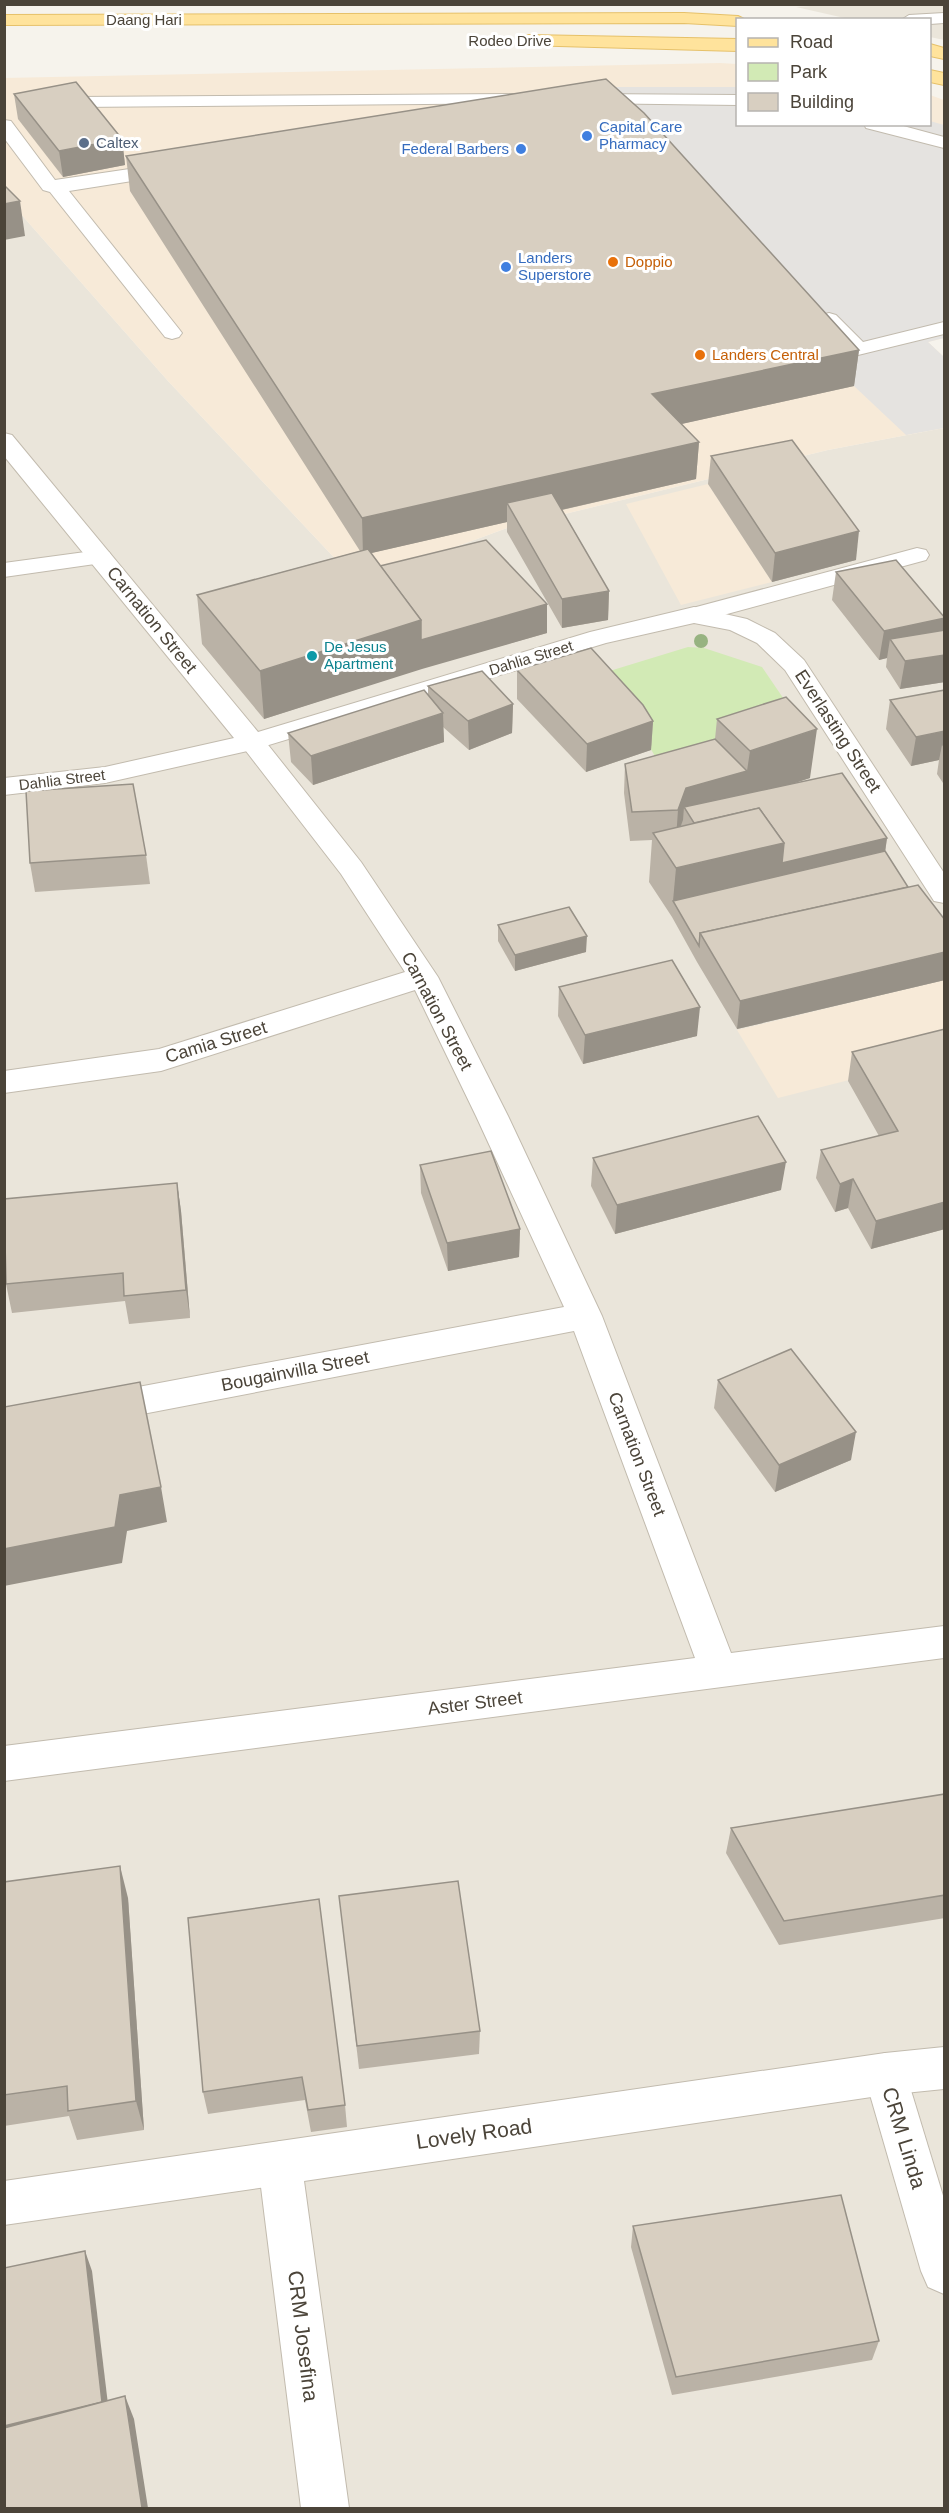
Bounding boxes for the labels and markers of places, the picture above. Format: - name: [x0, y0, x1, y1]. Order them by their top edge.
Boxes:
- place label: Capital Care Pharmacy: [599, 118, 682, 152]
- marker: Capital Care Pharmacy: [580, 129, 594, 143]
- place label: Caltex: [96, 134, 139, 151]
- marker: Caltex: [77, 136, 91, 150]
- place label: Federal Barbers: [401, 140, 509, 157]
- marker: Federal Barbers: [514, 142, 528, 156]
- place label: Landers Superstore: [518, 249, 591, 283]
- place label: Doppio: [625, 253, 673, 270]
- marker: Doppio: [606, 255, 620, 269]
- marker: Landers Superstore: [499, 260, 513, 274]
- place label: Landers Central: [712, 346, 819, 363]
- marker: Landers Central: [693, 348, 707, 362]
- place label: De Jesus Apartment: [324, 638, 394, 672]
- marker: De Jesus Apartment: [305, 649, 319, 663]

